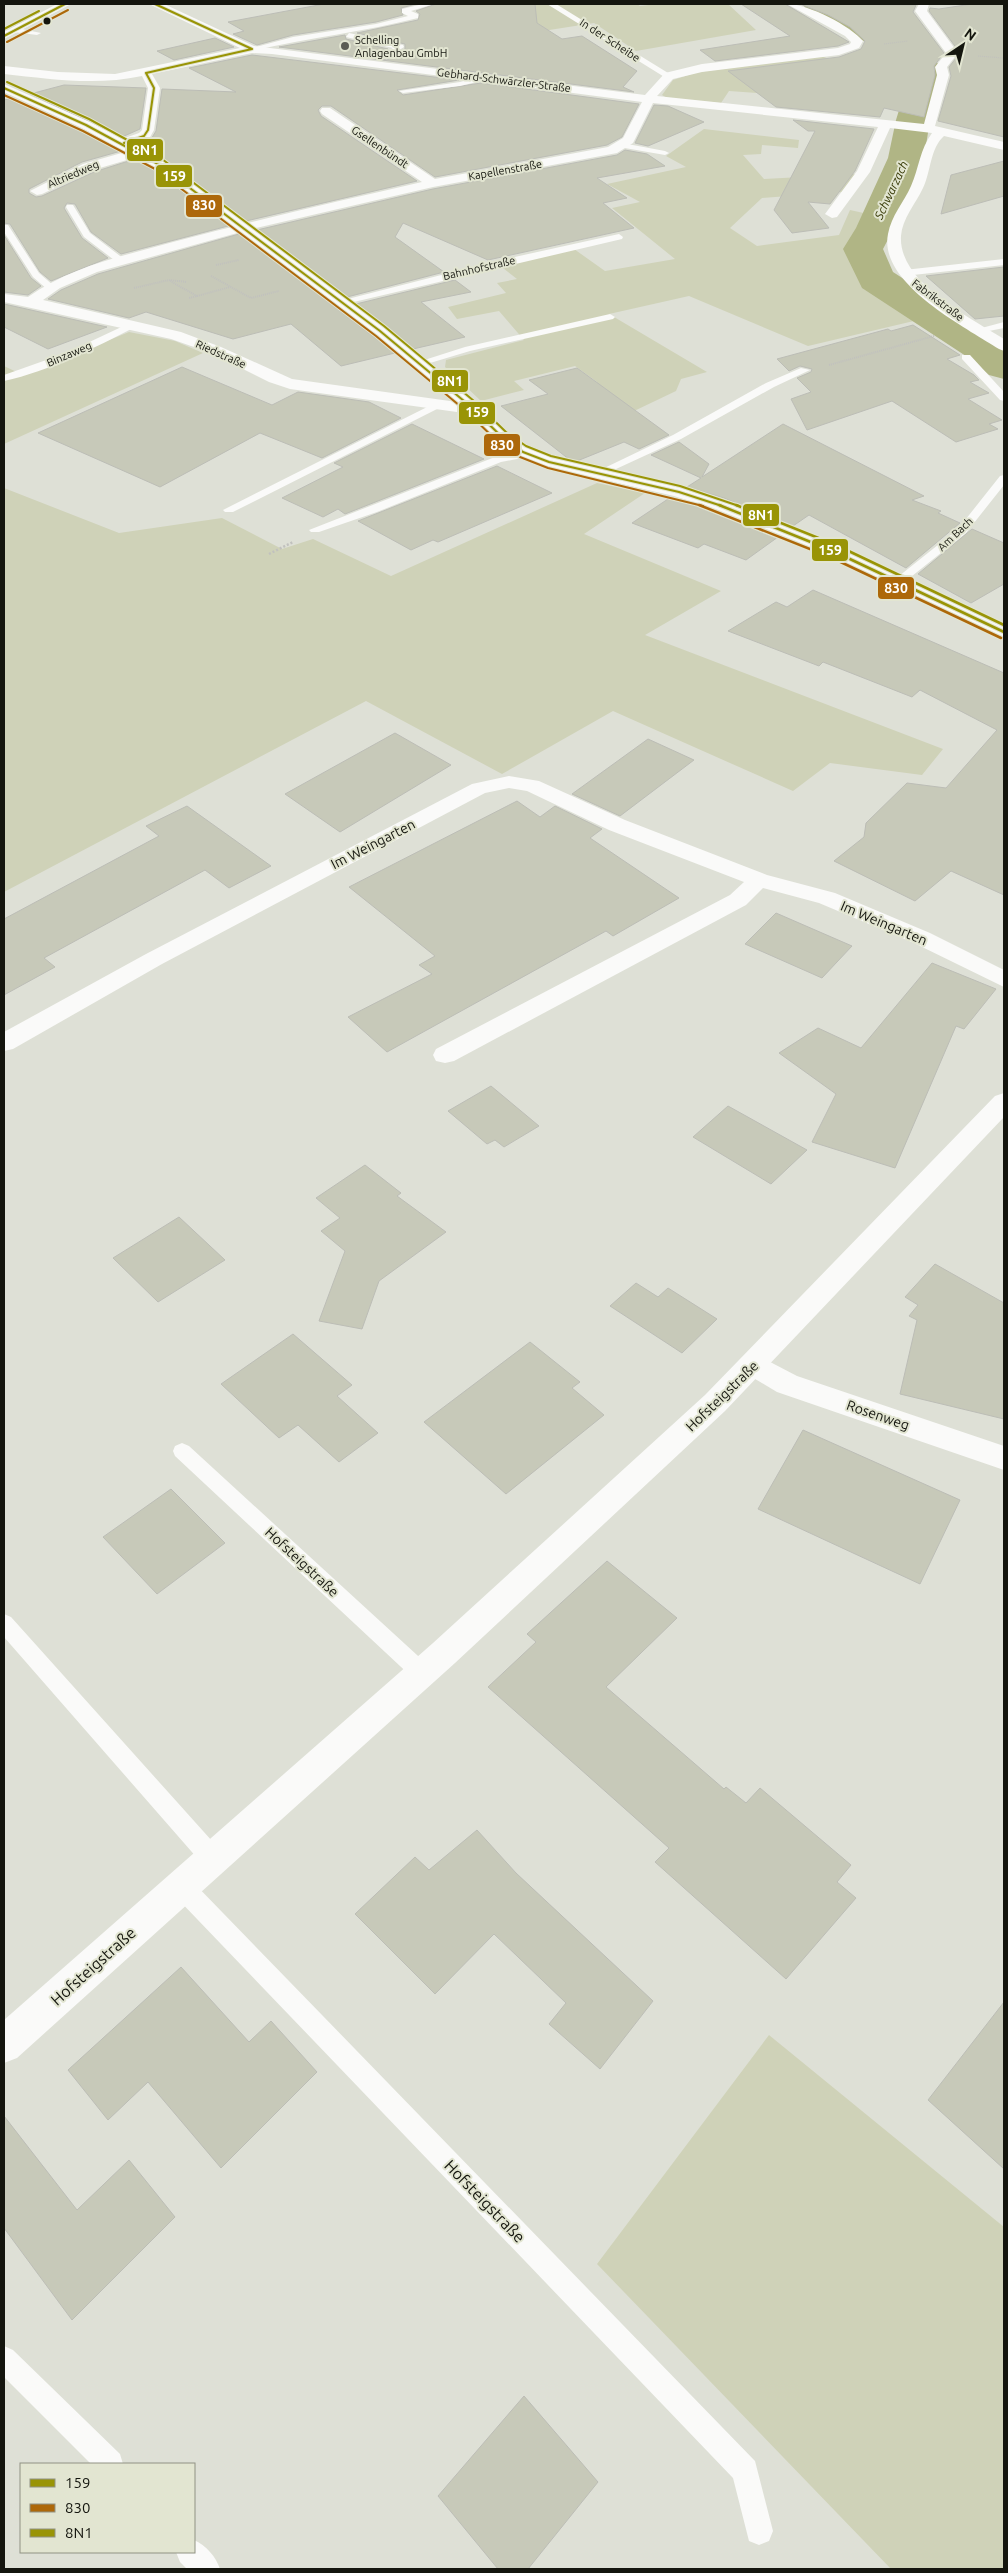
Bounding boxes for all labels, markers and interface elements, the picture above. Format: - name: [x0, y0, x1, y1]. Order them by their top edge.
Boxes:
- unlabelled marker: [42, 16, 52, 26]
- street label: In der Scheibe: [578, 16, 642, 64]
- north arrow: [938, 20, 988, 70]
- text: N: [962, 25, 979, 44]
- place label: Schelling Anlagenbau GmbH: [355, 34, 447, 59]
- marker: Schelling Anlagenbau GmbH: [339, 40, 351, 52]
- street label: Gebhard-Schwärzler-Straße: [436, 66, 572, 94]
- street label: Gsellenbündt: [349, 124, 411, 171]
- line badge: 8N1: [126, 138, 164, 162]
- text: 8N1: [132, 142, 158, 158]
- street label: Altriedweg: [46, 158, 100, 190]
- street label: Kapellenstraße: [467, 158, 543, 182]
- water label: Schwarzach: [871, 159, 910, 222]
- line badge: 159: [155, 164, 193, 188]
- text: 159: [162, 168, 186, 184]
- line badge: 830: [185, 194, 223, 218]
- text: 830: [192, 197, 216, 213]
- street label: Bahnhofstraße: [442, 254, 516, 282]
- street label: Fabrikstraße: [910, 277, 966, 323]
- street label: Riedstraße: [194, 338, 248, 370]
- street label: Binzaweg: [45, 339, 93, 369]
- line badge: 8N1: [431, 369, 469, 393]
- text: 8N1: [437, 373, 463, 389]
- line badge: 159: [458, 401, 496, 425]
- text: 159: [465, 404, 489, 420]
- line badge: 830: [483, 433, 521, 457]
- text: 830: [490, 437, 514, 453]
- line badge: 8N1: [742, 503, 780, 527]
- text: 8N1: [748, 507, 774, 523]
- street label: Am Bach: [935, 515, 975, 553]
- line badge: 159: [811, 538, 849, 562]
- text: 159: [818, 542, 842, 558]
- line badge: 830: [877, 576, 915, 600]
- text: 830: [884, 580, 908, 596]
- street label: Im Weingarten: [328, 816, 418, 872]
- street label: Im Weingarten: [838, 898, 930, 948]
- street label: Hofsteigstraße: [683, 1358, 761, 1434]
- street label: Rosenweg: [845, 1397, 911, 1433]
- street label: Hofsteigstraße: [262, 1524, 342, 1600]
- street label: Hofsteigstraße: [47, 1923, 139, 2009]
- street label: Hofsteigstraße: [441, 2156, 529, 2246]
- legend: [20, 2463, 195, 2553]
- text: 159: [65, 2474, 90, 2491]
- text: 830: [65, 2499, 90, 2516]
- text: 8N1: [65, 2524, 93, 2541]

